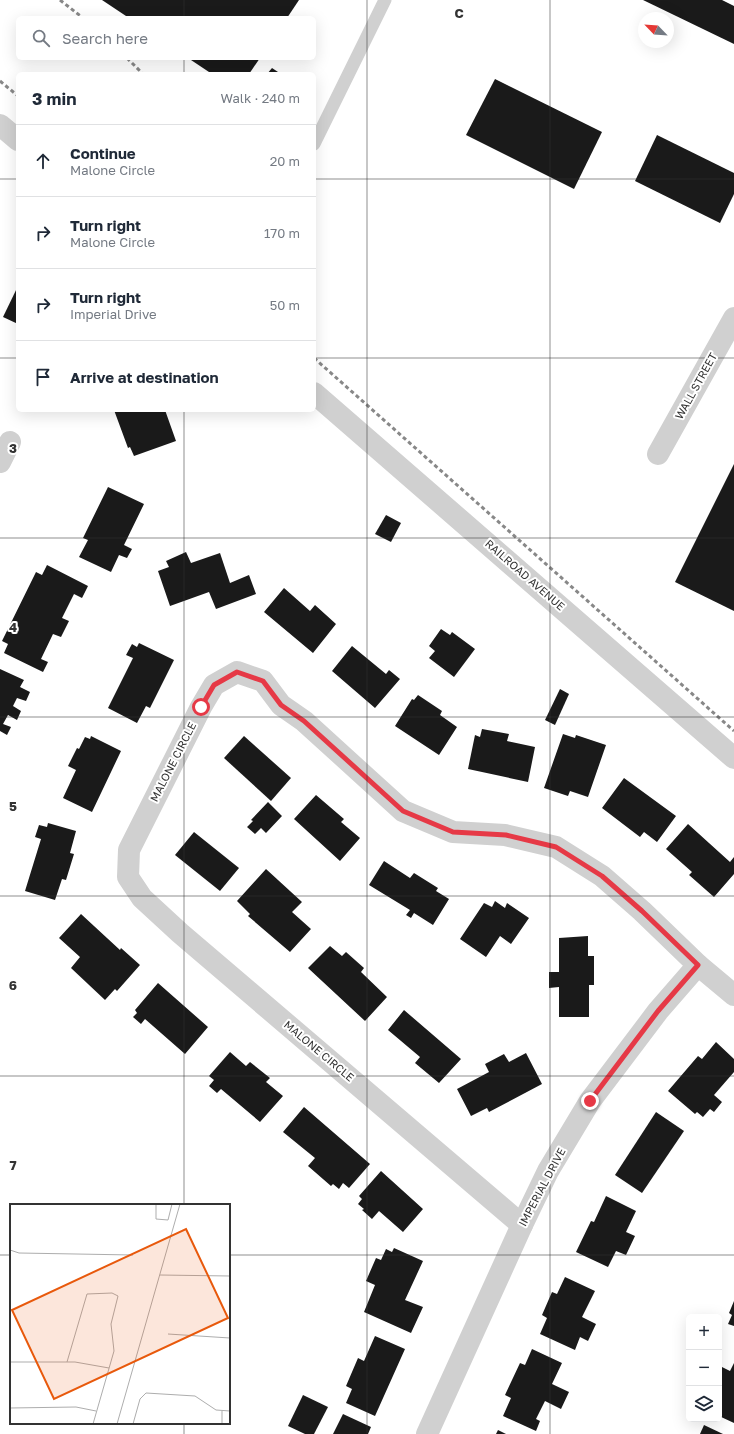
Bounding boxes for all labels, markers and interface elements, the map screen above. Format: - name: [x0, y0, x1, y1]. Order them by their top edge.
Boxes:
- text: C: [454, 5, 464, 21]
- north arrow: [638, 12, 674, 48]
- search box: [16, 16, 316, 60]
- icon: search: [30, 27, 52, 49]
- text: Search here: [62, 29, 148, 47]
- text: 3 min: [32, 88, 76, 109]
- text: Walk · 240 m: [221, 90, 300, 106]
- text: Continue: [70, 144, 136, 162]
- icon: ahead: [32, 150, 54, 172]
- text: 20 m: [270, 153, 300, 169]
- text: Malone Circle: [70, 162, 155, 178]
- text: Turn right: [70, 216, 141, 234]
- icon: right: [32, 222, 54, 244]
- text: 170 m: [264, 225, 300, 241]
- text: Malone Circle: [70, 234, 155, 250]
- text: Turn right: [70, 288, 141, 306]
- icon: right: [32, 294, 54, 316]
- text: 50 m: [270, 297, 300, 313]
- text: Imperial Drive: [70, 306, 157, 322]
- street label: WALL STREET: [672, 350, 719, 421]
- icon: arrive: [32, 366, 54, 388]
- text: Arrive at destination: [70, 368, 219, 386]
- text: 3: [9, 440, 17, 456]
- street label: RAILROAD AVENUE: [483, 536, 568, 613]
- text: 4: [9, 619, 17, 635]
- route start: [192, 698, 210, 716]
- street label: MALONE CIRCLE: [147, 720, 198, 804]
- text: 5: [9, 798, 17, 814]
- text: 6: [9, 977, 17, 993]
- street label: MALONE CIRCLE: [282, 1018, 357, 1084]
- route end: [581, 1092, 599, 1110]
- street label: IMPERIAL DRIVE: [515, 1145, 568, 1228]
- text: 7: [9, 1157, 17, 1173]
- inset map: [10, 1204, 230, 1424]
- map controls: [686, 1314, 722, 1422]
- button: +: [686, 1314, 722, 1350]
- button: −: [686, 1350, 722, 1386]
- button: layers: [686, 1386, 722, 1422]

